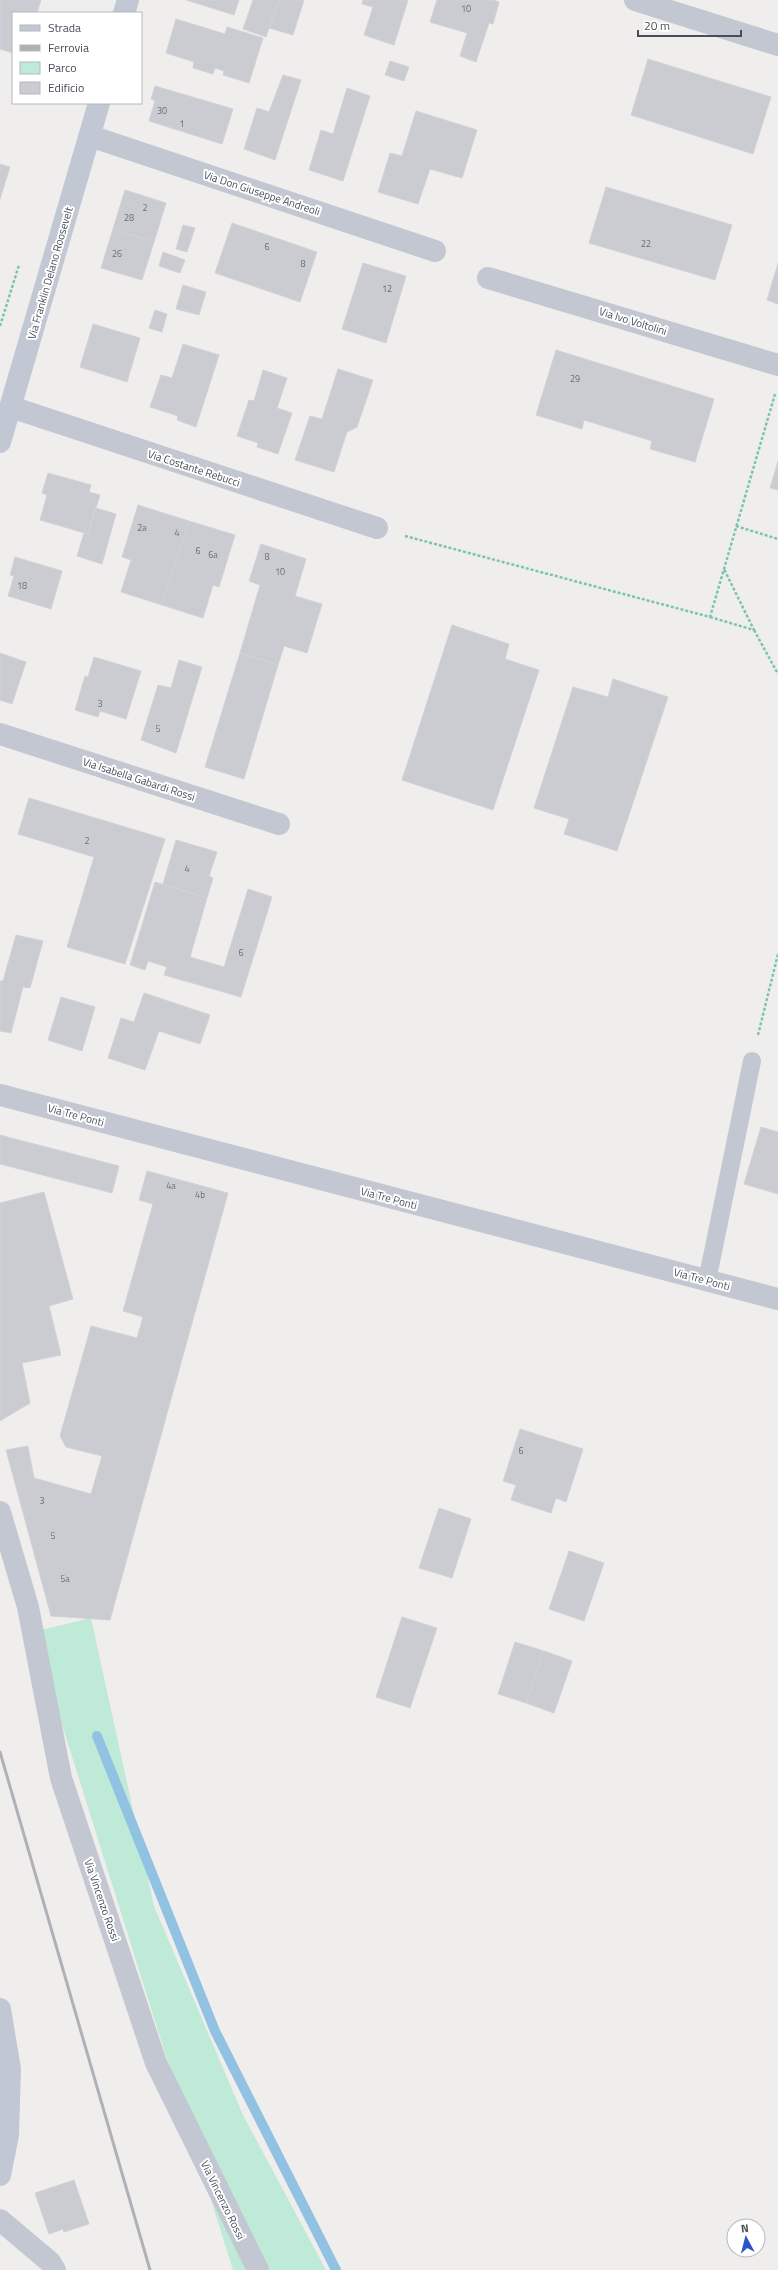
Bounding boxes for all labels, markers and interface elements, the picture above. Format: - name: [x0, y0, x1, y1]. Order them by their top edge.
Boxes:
- house number: 10: [461, 2, 471, 15]
- legend: [12, 12, 142, 104]
- scale bar: [638, 12, 741, 38]
- text: 20 m: [644, 16, 670, 35]
- text: Strada: [48, 18, 81, 37]
- text: Ferrovia: [48, 38, 89, 57]
- text: Parco: [48, 58, 77, 77]
- text: Edificio: [48, 78, 84, 97]
- house number: 30: [157, 104, 167, 117]
- house number: 1: [179, 117, 185, 130]
- street label: Via Don Giuseppe Andreoli: [202, 167, 322, 219]
- house number: 2: [142, 201, 148, 214]
- street label: Via Franklin Delano Roosevelt: [23, 205, 77, 341]
- house number: 28: [124, 211, 134, 224]
- house number: 22: [641, 237, 651, 250]
- house number: 6: [264, 240, 270, 253]
- house number: 26: [112, 247, 122, 260]
- house number: 8: [300, 257, 306, 270]
- house number: 12: [382, 282, 392, 295]
- street label: Via Ivo Voltolini: [597, 303, 669, 339]
- house number: 29: [570, 372, 580, 385]
- street label: Via Costante Rebucci: [146, 445, 242, 491]
- house number: 2a: [137, 521, 147, 534]
- house number: 4: [174, 526, 180, 539]
- house number: 6: [195, 544, 201, 557]
- house number: 6a: [208, 548, 218, 561]
- house number: 8: [264, 550, 270, 563]
- house number: 10: [275, 565, 285, 578]
- house number: 18: [17, 579, 27, 592]
- house number: 3: [97, 697, 103, 710]
- house number: 5: [155, 722, 161, 735]
- street label: Via Isabella Gabardi Rossi: [81, 753, 197, 805]
- house number: 2: [84, 834, 90, 847]
- house number: 4: [184, 862, 190, 875]
- house number: 6: [238, 946, 244, 959]
- street label: Via Tre Ponti: [46, 1100, 106, 1130]
- house number: 4a: [166, 1179, 176, 1192]
- street label: Via Tre Ponti: [359, 1183, 419, 1213]
- house number: 4b: [195, 1188, 205, 1201]
- street label: Via Tre Ponti: [672, 1264, 732, 1294]
- house number: 6: [518, 1444, 524, 1457]
- house number: 3: [39, 1494, 45, 1507]
- house number: 5: [50, 1529, 56, 1542]
- house number: 5a: [60, 1572, 70, 1585]
- street label: Via Vincenzo Rossi: [80, 1857, 124, 1943]
- street label: Via Vincenzo Rossi: [197, 2158, 249, 2242]
- north arrow: [726, 2218, 766, 2258]
- text: N: [740, 2220, 750, 2236]

